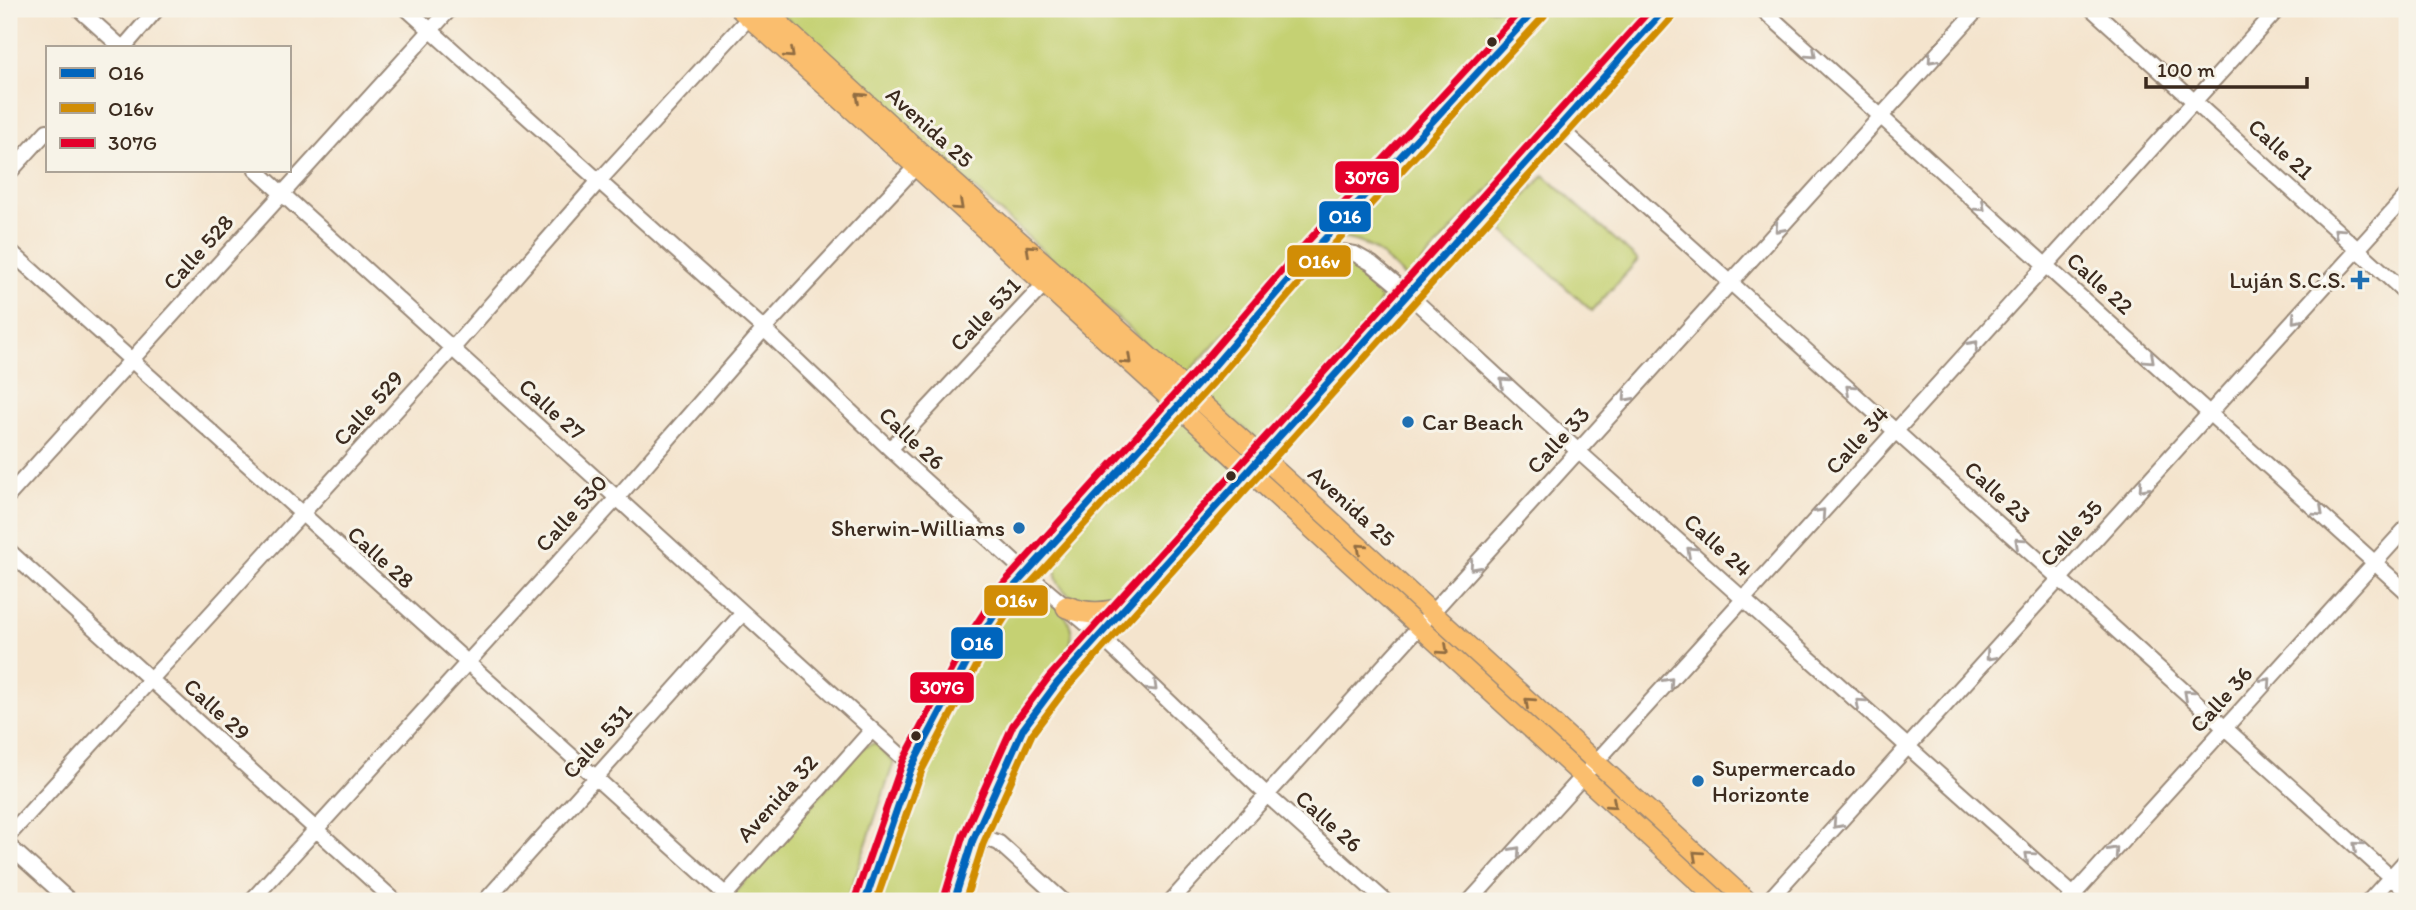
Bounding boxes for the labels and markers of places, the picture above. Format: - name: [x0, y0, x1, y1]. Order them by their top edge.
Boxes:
- unlabelled marker: [1485, 35, 1499, 49]
- place label: Luján S.C.S.: [2229, 266, 2346, 294]
- marker: Luján S.C.S.: [2352, 272, 2368, 288]
- place label: Car Beach: [1422, 408, 1523, 436]
- marker: Car Beach: [1400, 414, 1416, 430]
- unlabelled marker: [1224, 469, 1238, 483]
- place label: Sherwin-Williams: [831, 514, 1005, 542]
- marker: Sherwin-Williams: [1011, 520, 1027, 536]
- unlabelled marker: [909, 729, 923, 743]
- place label: Supermercado Horizonte: [1712, 754, 1856, 808]
- marker: Supermercado Horizonte: [1690, 773, 1706, 789]

